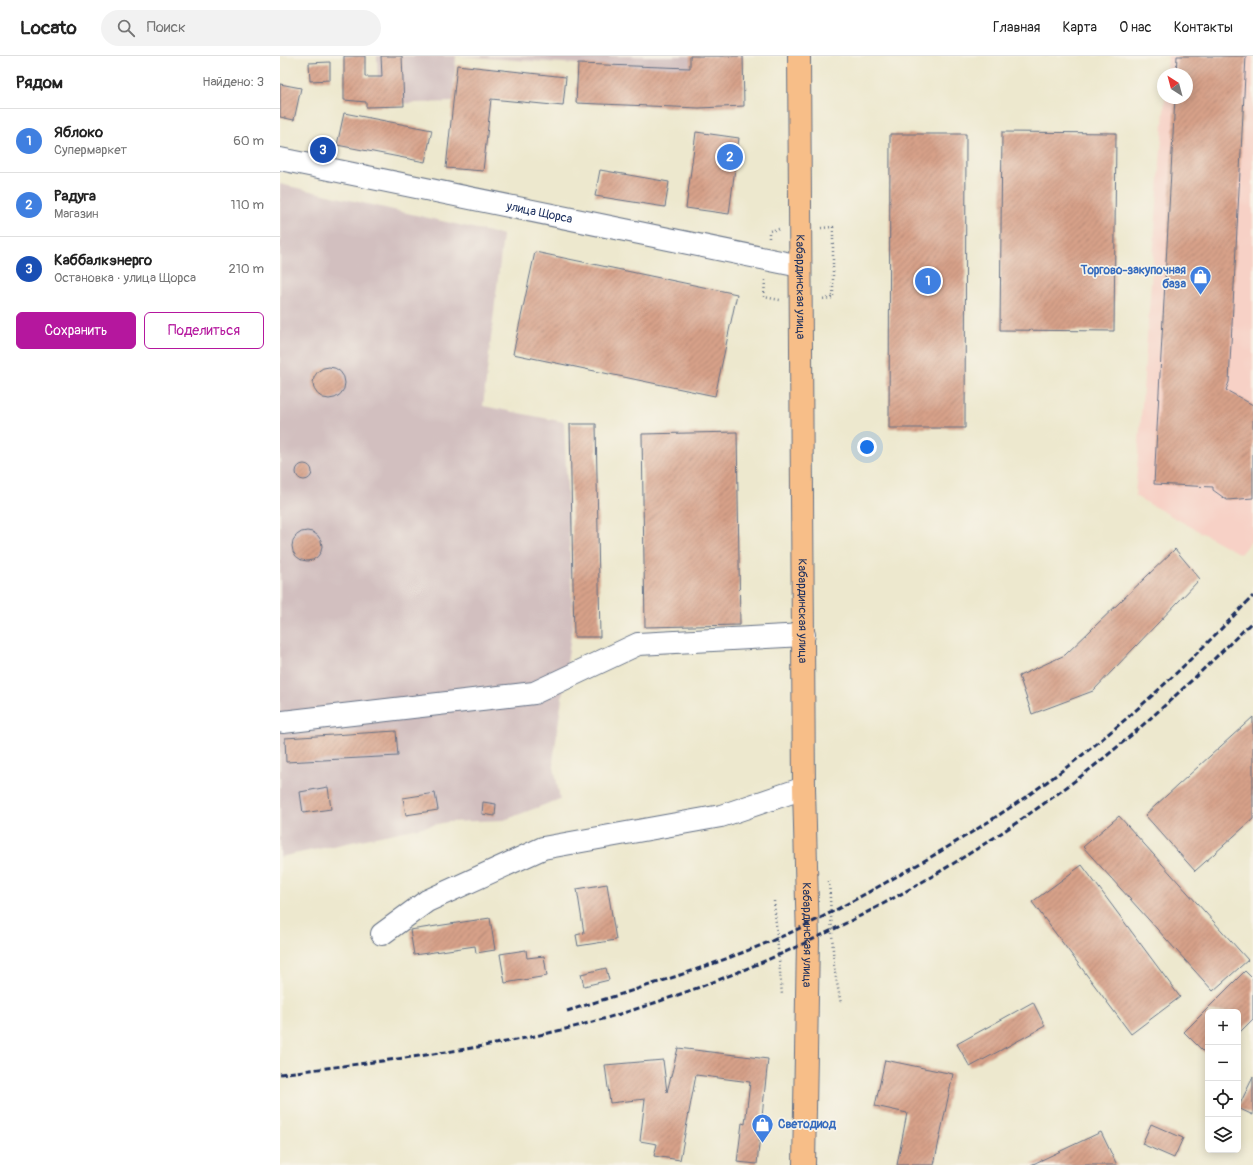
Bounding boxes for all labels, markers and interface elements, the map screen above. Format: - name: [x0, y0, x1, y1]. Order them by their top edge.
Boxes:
- search box: [101, 10, 381, 46]
- text: Locato: [20, 16, 77, 40]
- icon: search: [115, 17, 137, 39]
- text: Поиск: [147, 18, 186, 37]
- text: Главная: [993, 19, 1040, 36]
- text: Карта: [1062, 19, 1097, 36]
- text: О нас: [1119, 19, 1152, 36]
- text: Контакты: [1174, 19, 1233, 36]
- north arrow: [1157, 68, 1193, 104]
- text: Рядом: [16, 72, 63, 93]
- text: Найдено: 3: [202, 74, 264, 90]
- text: Яблоко: [54, 123, 103, 142]
- text: 1: [26, 133, 32, 149]
- text: 60 m: [233, 133, 264, 149]
- pin: 3: [310, 135, 336, 165]
- text: Супермаркет: [54, 142, 127, 158]
- pin: 2: [717, 142, 743, 172]
- text: Радуга: [54, 187, 96, 206]
- text: 2: [25, 197, 33, 213]
- text: 110 m: [231, 197, 264, 213]
- street label: улица Щорса: [504, 199, 574, 227]
- text: Магазин: [54, 206, 98, 222]
- street label: Кабардинская улица: [792, 234, 808, 340]
- text: Каббалкэнерго: [54, 251, 152, 270]
- text: 3: [25, 261, 33, 277]
- text: 210 m: [228, 261, 264, 277]
- place label: Торгово-закупочная база: [1080, 263, 1186, 292]
- shop icon: Торгово-закупочная база: [1188, 264, 1214, 297]
- pin: 1: [915, 266, 941, 296]
- text: Остановка · улица Щорса: [54, 270, 196, 286]
- button: Сохранить: [16, 312, 136, 349]
- button: Поделиться: [144, 312, 264, 349]
- your location: [857, 437, 877, 457]
- street label: Кабардинская улица: [794, 558, 810, 664]
- street label: Кабардинская улица: [798, 882, 815, 988]
- map controls: [1205, 1009, 1241, 1153]
- button: +: [1205, 1009, 1241, 1045]
- button: −: [1205, 1045, 1241, 1081]
- button: locate: [1205, 1081, 1241, 1117]
- shop icon: Светодиод: [749, 1111, 775, 1144]
- place label: Светодиод: [778, 1117, 837, 1132]
- button: layers: [1205, 1117, 1241, 1153]

